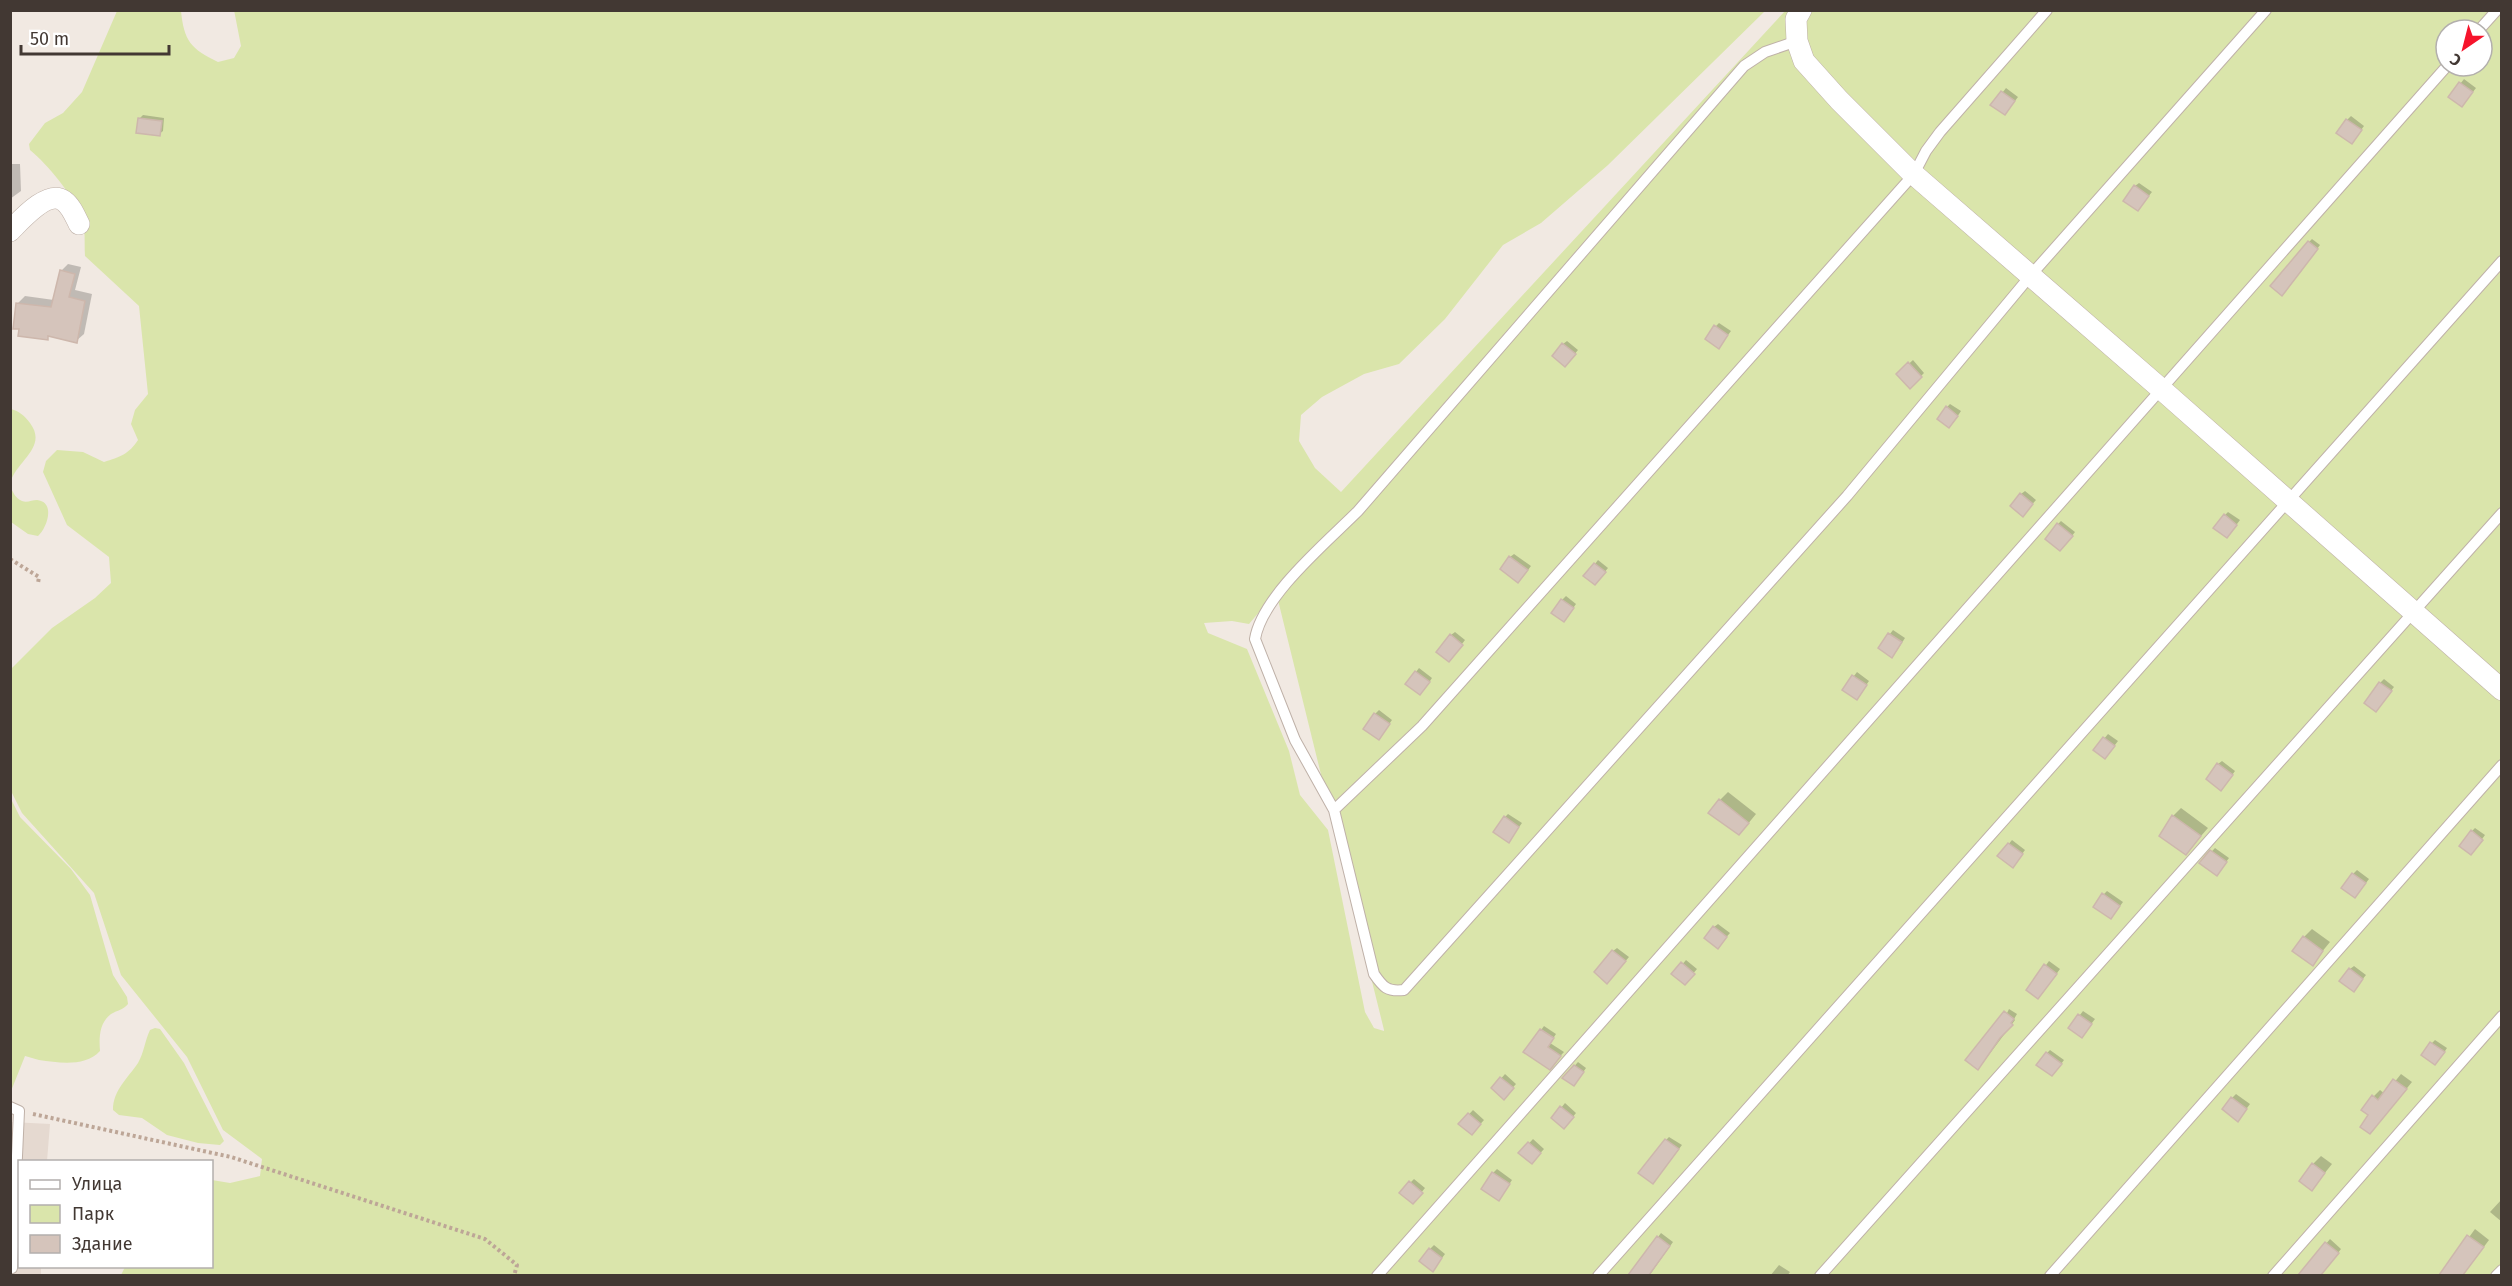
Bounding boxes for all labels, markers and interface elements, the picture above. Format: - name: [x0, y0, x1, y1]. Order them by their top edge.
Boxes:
- scale bar: [21, 18, 170, 56]
- north arrow: [2434, 18, 2494, 78]
- text: 50 m: [30, 28, 69, 50]
- text: С: [2446, 49, 2465, 70]
- legend: [18, 1160, 213, 1268]
- text: Улица: [72, 1173, 122, 1195]
- text: Парк: [72, 1203, 115, 1225]
- text: Здание: [72, 1233, 133, 1255]

